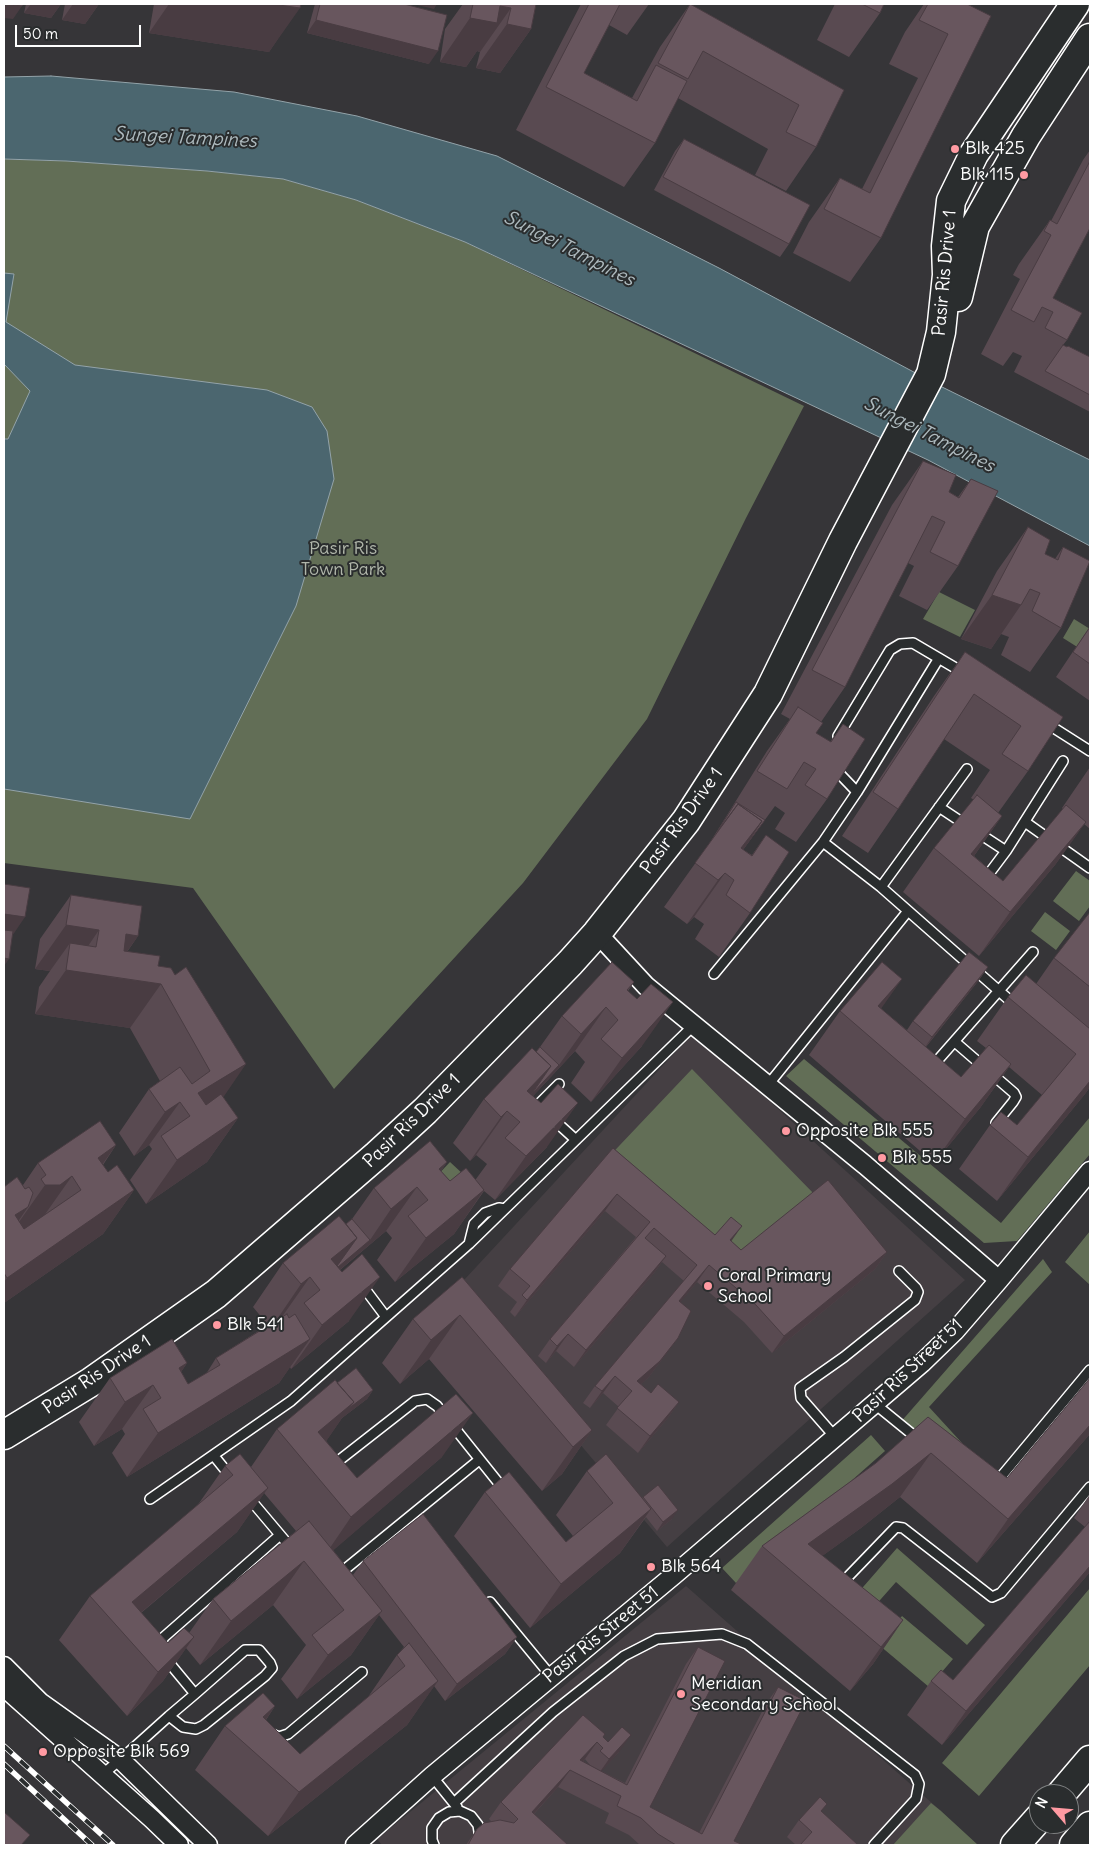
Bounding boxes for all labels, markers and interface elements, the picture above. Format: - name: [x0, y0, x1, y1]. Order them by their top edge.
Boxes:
- scale bar: [18, 15, 144, 47]
- text: 50 m: [23, 24, 58, 43]
- water label: Sungei Tampines: [113, 123, 257, 153]
- place label: Blk 425: [965, 138, 1025, 160]
- marker: Blk 425: [949, 143, 961, 155]
- place label: Blk 115: [960, 164, 1014, 186]
- marker: Blk 115: [1018, 169, 1030, 181]
- water label: Sungei Tampines: [500, 206, 638, 292]
- street label: Pasir Ris Drive 1: [929, 209, 961, 337]
- water label: Sungei Tampines: [860, 392, 998, 478]
- park label: Pasir Ris Town Park: [301, 538, 385, 580]
- street label: Pasir Ris Drive 1: [636, 763, 728, 879]
- street label: Pasir Ris Drive 1: [359, 1069, 465, 1173]
- place label: Opposite Blk 555: [796, 1120, 933, 1142]
- marker: Opposite Blk 555: [780, 1125, 792, 1137]
- place label: Blk 555: [892, 1147, 952, 1169]
- marker: Blk 555: [876, 1152, 888, 1164]
- place label: Coral Primary School: [718, 1265, 831, 1308]
- marker: Coral Primary School: [702, 1280, 714, 1292]
- place label: Blk 541: [227, 1314, 284, 1336]
- street label: Pasir Ris Street 51: [849, 1315, 967, 1427]
- marker: Blk 541: [211, 1319, 223, 1331]
- street label: Pasir Ris Drive 1: [39, 1331, 155, 1419]
- place label: Blk 564: [661, 1556, 721, 1578]
- marker: Blk 564: [645, 1561, 657, 1573]
- street label: Pasir Ris Street 51: [539, 1582, 663, 1688]
- place label: Meridian Secondary School: [691, 1673, 837, 1716]
- marker: Meridian Secondary School: [675, 1688, 687, 1700]
- place label: Opposite Blk 569: [53, 1741, 190, 1763]
- marker: Opposite Blk 569: [37, 1746, 49, 1758]
- north arrow: [1029, 1784, 1079, 1834]
- text: N: [1031, 1794, 1052, 1811]

